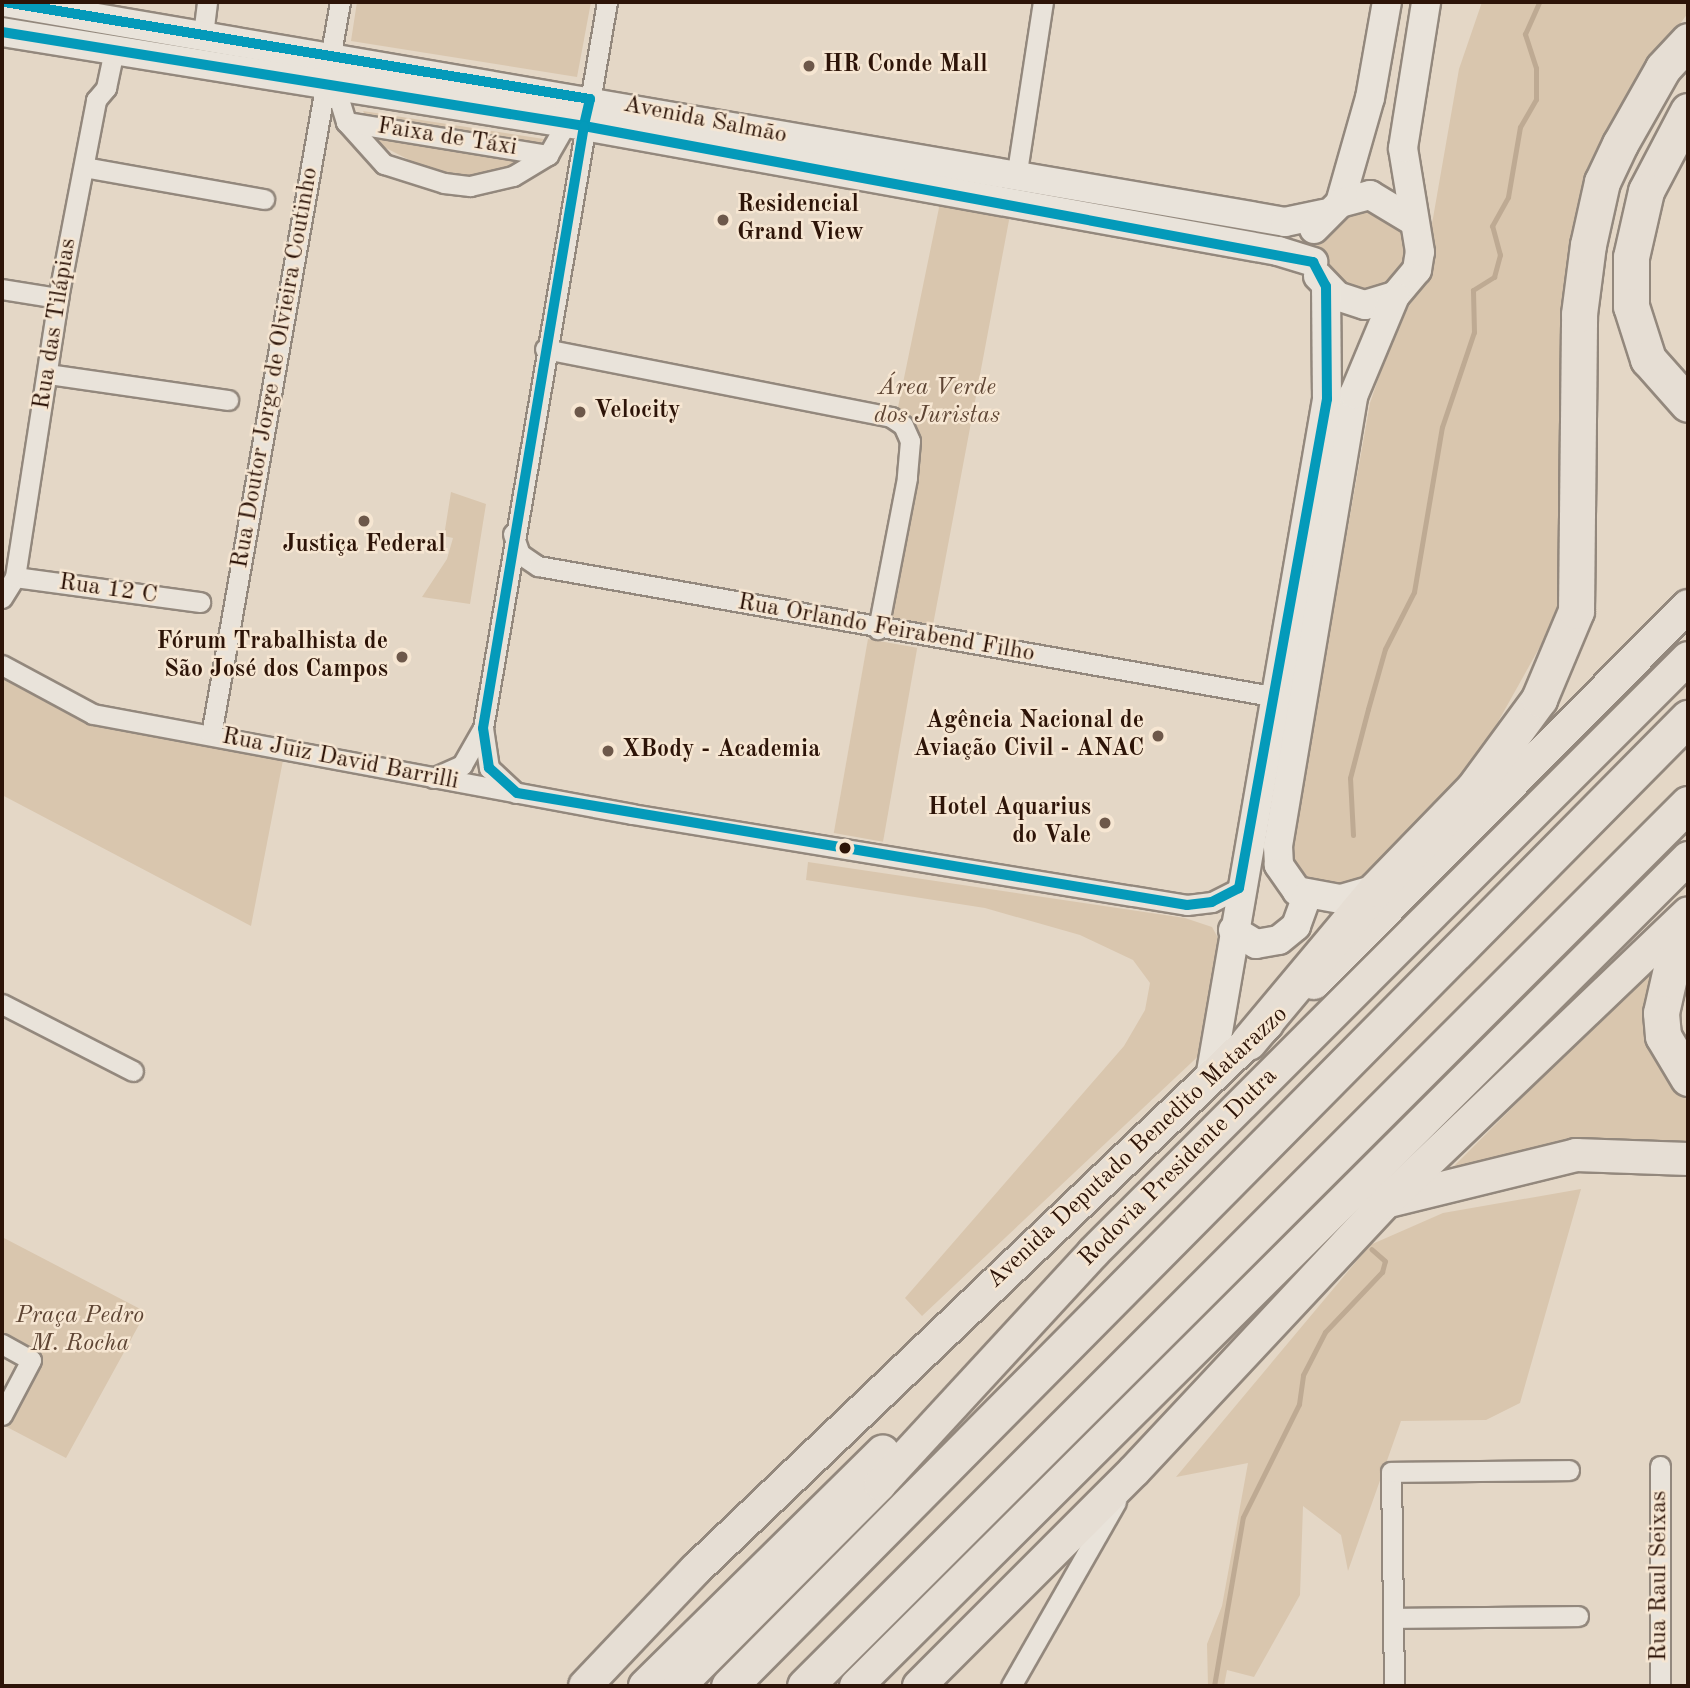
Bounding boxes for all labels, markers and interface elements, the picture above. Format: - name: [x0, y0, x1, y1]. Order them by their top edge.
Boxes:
- place label: HR Conde Mall: [823, 52, 988, 80]
- marker: HR Conde Mall: [801, 58, 817, 74]
- street label: Avenida Salmão: [621, 91, 789, 151]
- street label: Faixa de Táxi: [375, 113, 519, 163]
- street label: Rua Doutor Jorge de Olvieira Coutinho: [227, 165, 325, 571]
- place label: Residencial Grand View: [737, 192, 864, 248]
- marker: Residencial Grand View: [715, 212, 731, 228]
- street label: Rua das Tilápias: [28, 236, 84, 412]
- park label: Área Verde dos Juristas: [874, 375, 1000, 431]
- place label: Velocity: [594, 398, 681, 426]
- marker: Velocity: [572, 404, 588, 420]
- marker: Justiça Federal: [356, 513, 372, 529]
- place label: Justiça Federal: [282, 532, 446, 560]
- street label: Rua 12 C: [57, 569, 159, 611]
- street label: Rua Orlando Feirabend Filho: [735, 589, 1037, 669]
- place label: Fórum Trabalhista de São José dos Campos: [157, 629, 388, 685]
- marker: Fórum Trabalhista de São José dos Campos: [394, 649, 410, 665]
- place label: Agência Nacional de Aviação Civil - ANAC: [913, 708, 1144, 764]
- street label: Rua Juiz David Barrilli: [219, 723, 461, 797]
- marker: Agência Nacional de Aviação Civil - ANAC: [1150, 728, 1166, 744]
- place label: XBody - Academia: [622, 737, 820, 765]
- marker: XBody - Academia: [600, 743, 616, 759]
- place label: Hotel Aquarius do Vale: [928, 795, 1091, 851]
- marker: Hotel Aquarius do Vale: [1097, 815, 1113, 831]
- unlabelled marker: [838, 841, 852, 855]
- street label: Avenida Deputado Benedito Matarazzo: [982, 1001, 1294, 1295]
- street label: Rodovia Presidente Dutra: [1074, 1063, 1284, 1273]
- park label: Praça Pedro M. Rocha: [16, 1303, 144, 1359]
- street label: Rua Raul Seixas: [1646, 1491, 1674, 1661]

